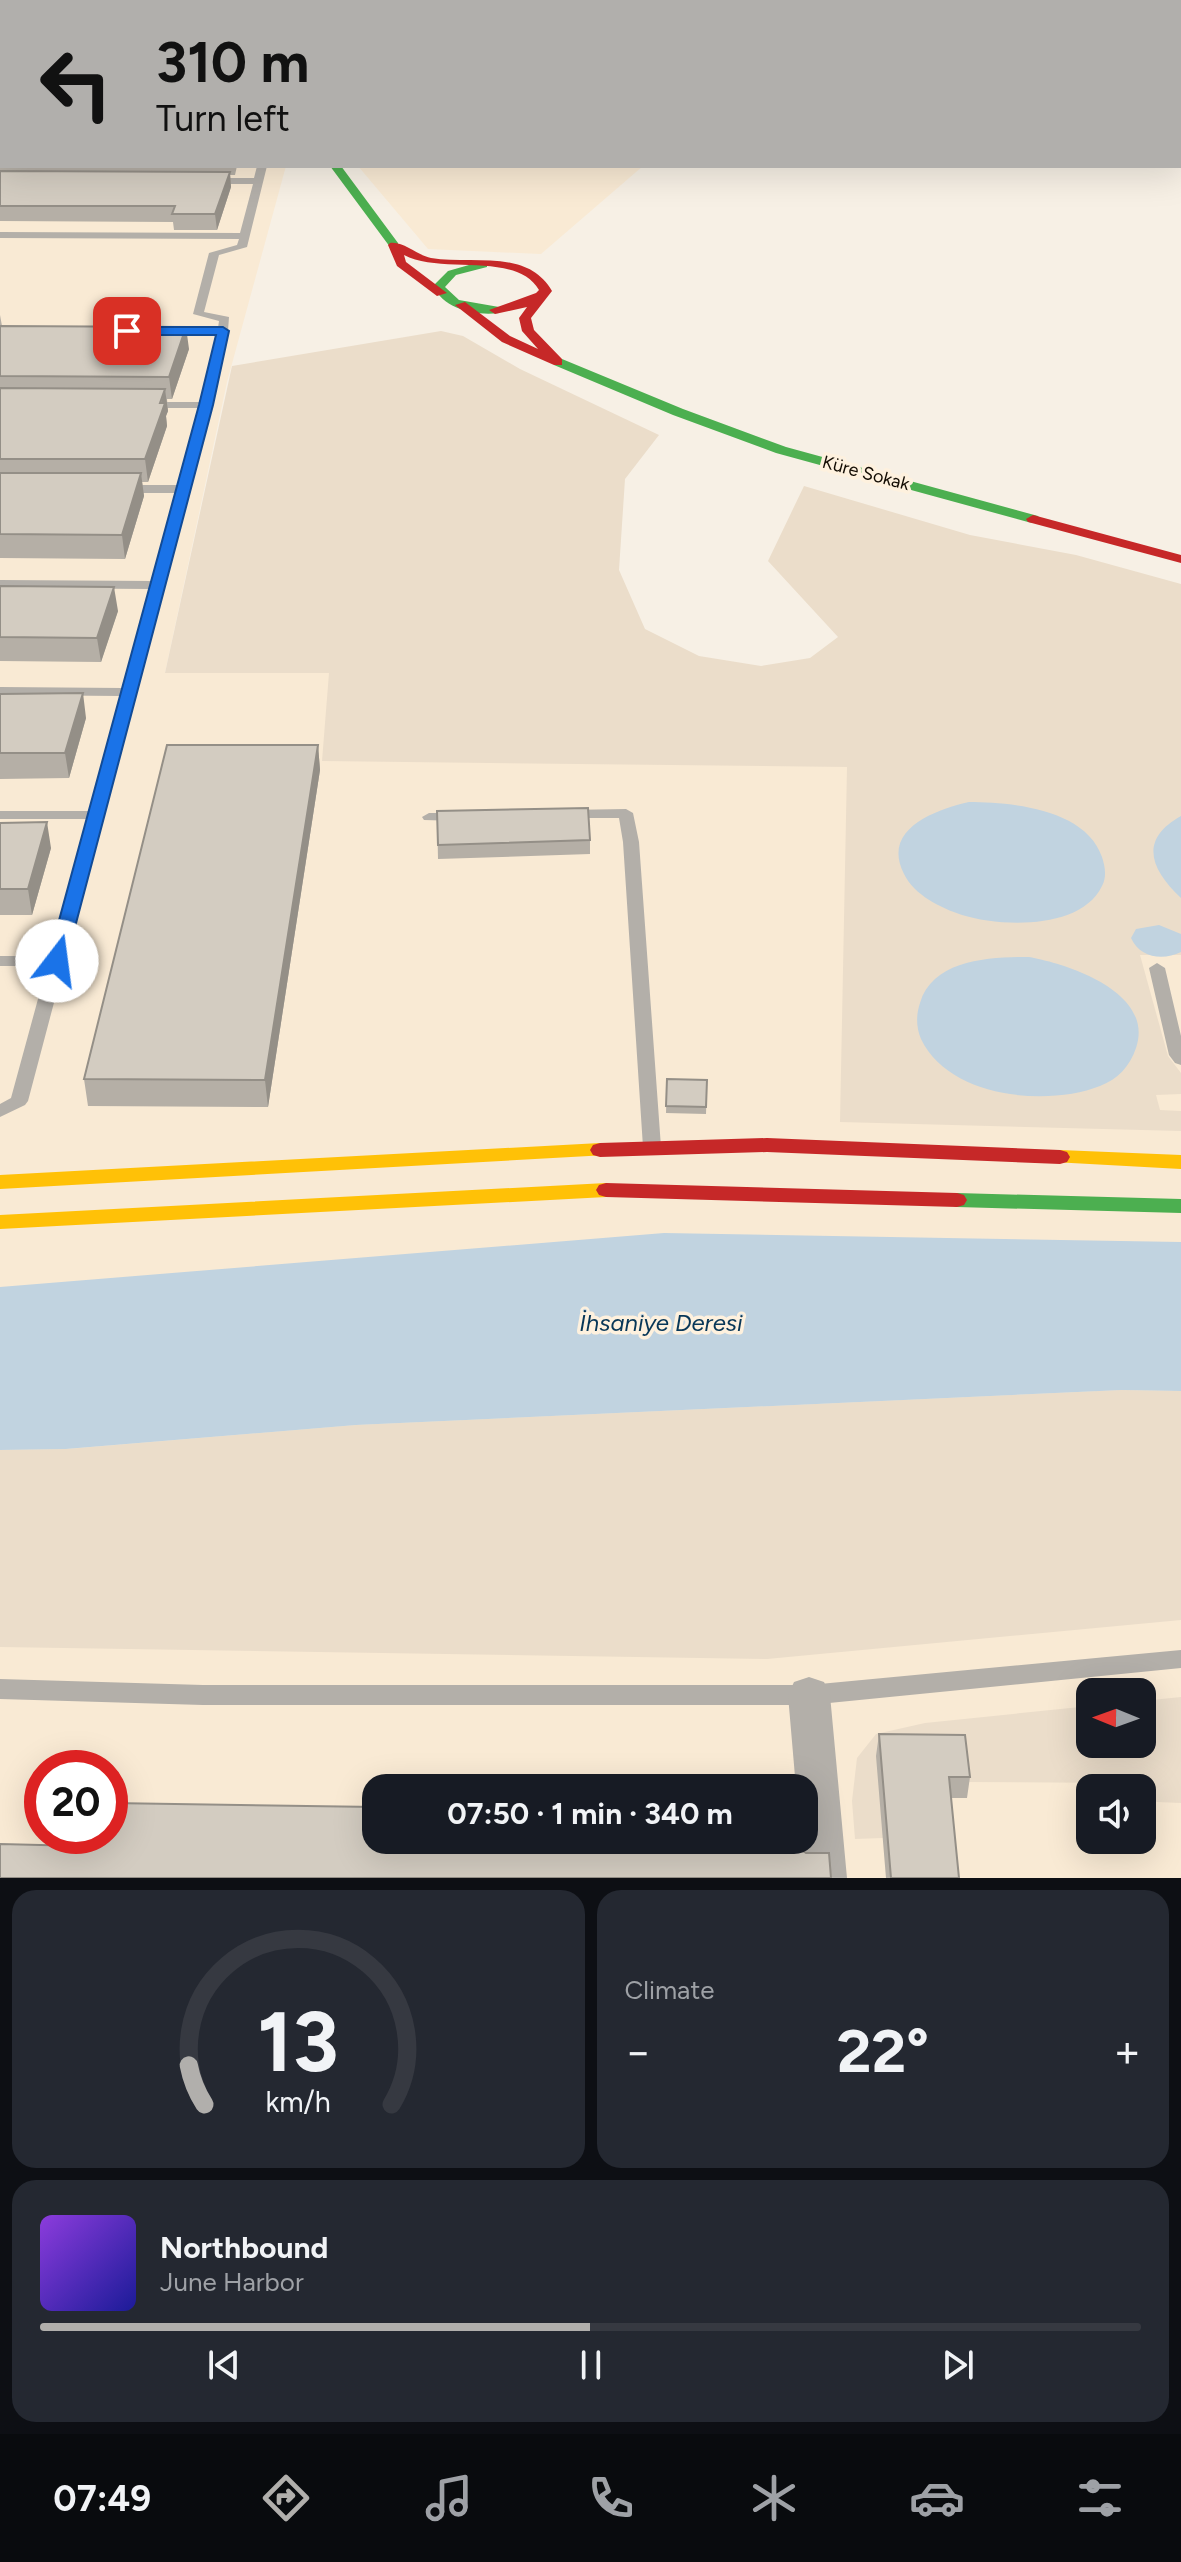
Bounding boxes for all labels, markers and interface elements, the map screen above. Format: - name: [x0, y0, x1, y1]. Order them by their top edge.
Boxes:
- text: 310 m: [156, 29, 309, 96]
- icon: left: [24, 32, 128, 136]
- text: Turn left: [156, 97, 290, 140]
- pin: [93, 297, 161, 365]
- icon: arrive: [105, 309, 149, 353]
- street label: Küre Sokak: [820, 451, 912, 495]
- position arrow: [15, 919, 99, 1003]
- water label: İhsaniye Deresi: [579, 1308, 743, 1337]
- north arrow: [1076, 1678, 1156, 1758]
- map controls: [1076, 1678, 1156, 1854]
- speed limit sign: 20: [24, 1750, 128, 1854]
- button: sound: [1076, 1774, 1156, 1854]
- text: 07:50 · 1 min · 340 m: [447, 1795, 733, 1832]
- text: Climate: [625, 1974, 714, 2006]
- text: 13: [258, 1992, 339, 2092]
- text: 22°: [837, 2015, 929, 2087]
- text: −: [625, 2025, 652, 2078]
- text: +: [1114, 2025, 1141, 2078]
- text: km/h: [266, 2085, 331, 2119]
- text: Northbound: [160, 2229, 328, 2266]
- text: June Harbor: [160, 2266, 304, 2298]
- icon: previous: [202, 2343, 246, 2387]
- icon: pause: [569, 2343, 613, 2387]
- icon: next: [936, 2343, 980, 2387]
- icon: directions: [258, 2470, 314, 2526]
- icon: music: [421, 2470, 477, 2526]
- icon: phone: [583, 2470, 639, 2526]
- icon: climate: [746, 2470, 802, 2526]
- icon: car: [909, 2470, 965, 2526]
- icon: filters: [1072, 2470, 1128, 2526]
- text: 07:49: [53, 2477, 151, 2520]

